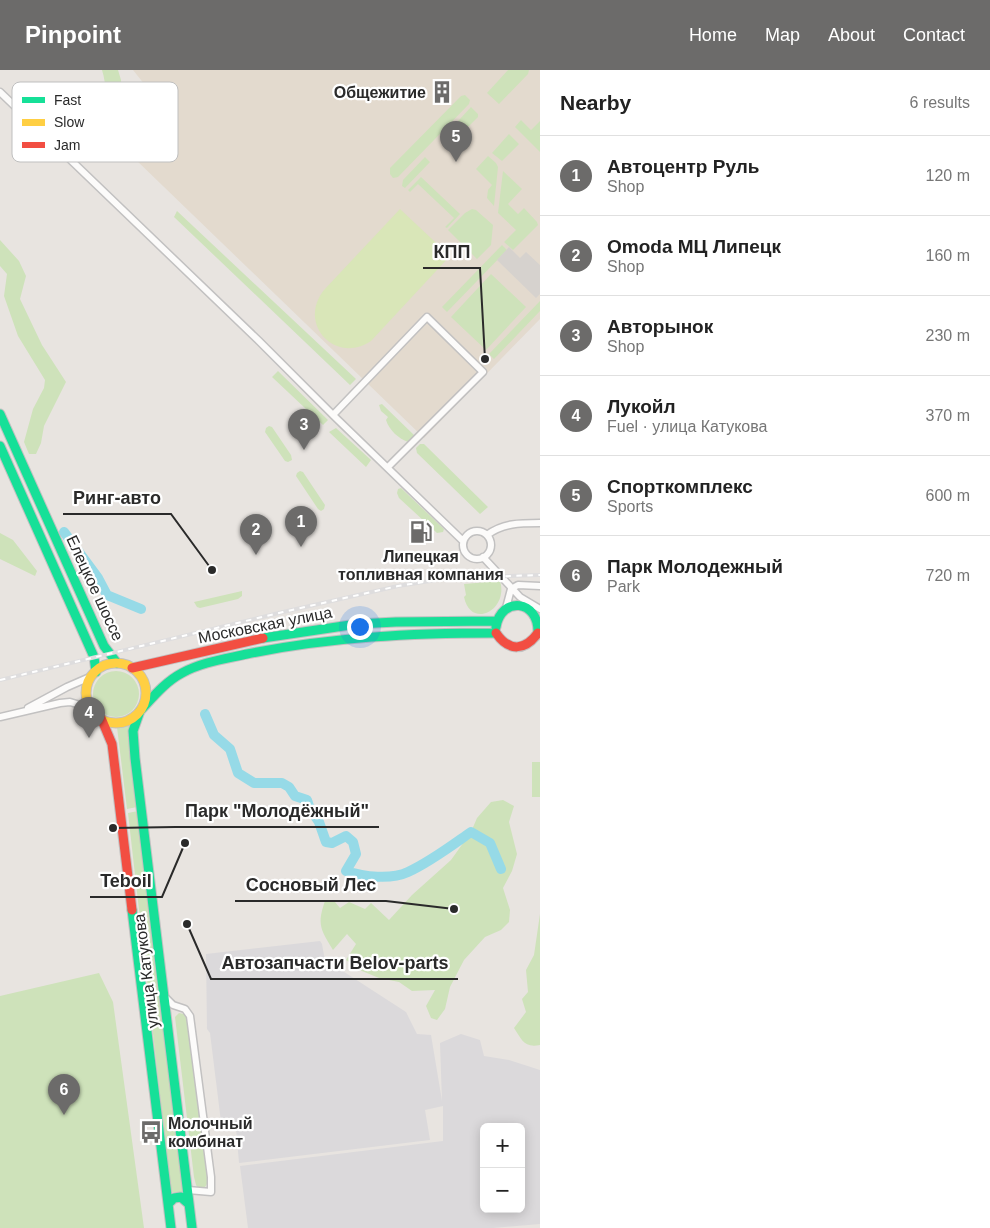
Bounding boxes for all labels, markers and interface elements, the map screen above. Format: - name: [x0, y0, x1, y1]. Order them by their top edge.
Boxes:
- text: Pinpoint: [25, 21, 121, 48]
- text: Home: [689, 25, 737, 45]
- text: Map: [765, 25, 800, 45]
- text: About: [828, 25, 875, 45]
- text: Contact: [903, 25, 965, 45]
- building icon: Общежитие: [429, 79, 455, 105]
- legend: [12, 82, 178, 162]
- place label: Общежитие: [334, 84, 426, 101]
- text: Nearby: [560, 91, 631, 114]
- text: Fast: [54, 92, 81, 108]
- text: 6 results: [910, 94, 970, 111]
- text: Slow: [54, 114, 85, 130]
- pin: 5: [440, 121, 472, 162]
- text: Jam: [54, 137, 80, 153]
- text: Автоцентр Руль: [607, 156, 759, 177]
- text: 1: [572, 167, 580, 184]
- text: 120 m: [926, 167, 970, 184]
- text: Shop: [607, 178, 644, 195]
- callout: КПП: [423, 235, 480, 268]
- text: Omoda МЦ Липецк: [607, 236, 781, 257]
- text: КПП: [434, 242, 470, 262]
- text: 2: [572, 247, 580, 264]
- text: 160 m: [926, 247, 970, 264]
- text: Shop: [607, 258, 644, 275]
- text: Авторынок: [607, 316, 713, 337]
- text: 3: [572, 327, 580, 344]
- text: 230 m: [926, 327, 970, 344]
- text: Shop: [607, 338, 644, 355]
- text: Лукойл: [607, 396, 676, 417]
- text: 4: [572, 407, 580, 424]
- text: 370 m: [926, 407, 970, 424]
- pin: 3: [288, 409, 320, 450]
- text: Fuel · улица Катукова: [607, 418, 767, 435]
- text: Спорткомплекс: [607, 476, 753, 497]
- callout: Ринг-авто: [63, 481, 171, 514]
- text: 5: [572, 487, 580, 504]
- text: 600 m: [926, 487, 970, 504]
- text: Ринг-авто: [73, 488, 161, 508]
- text: Sports: [607, 498, 653, 515]
- pin: 1: [285, 506, 317, 547]
- pin: 2: [240, 514, 272, 555]
- fuel station icon: Липецкая топливная компания: [408, 519, 434, 545]
- street label: Елецкое шоссе: [63, 533, 127, 643]
- place label: Липецкая топливная компания: [338, 548, 504, 583]
- text: Парк Молодежный: [607, 556, 783, 577]
- text: 6: [572, 567, 580, 584]
- text: 720 m: [926, 567, 970, 584]
- text: Park: [607, 578, 640, 595]
- street label: Московская улица: [197, 604, 334, 646]
- your location: [347, 614, 373, 640]
- pin: 4: [73, 697, 105, 738]
- callout: Парк "Молодёжный": [175, 794, 379, 827]
- text: Парк "Молодёжный": [185, 801, 369, 821]
- callout: Teboil: [90, 864, 162, 897]
- callout: Сосновый Лес: [235, 868, 386, 901]
- text: Teboil: [100, 871, 152, 891]
- text: Сосновый Лес: [246, 875, 376, 895]
- street label: улица Катукова: [131, 913, 161, 1029]
- callout: Автозапчасти Belov-parts: [211, 946, 458, 979]
- text: Автозапчасти Belov-parts: [221, 953, 449, 973]
- pin: 6: [48, 1074, 80, 1115]
- place label: Молочный комбинат: [168, 1115, 252, 1150]
- bus stop icon: Молочный комбинат: [138, 1119, 164, 1145]
- map controls: [480, 1123, 525, 1213]
- button: +: [480, 1123, 525, 1168]
- button: −: [480, 1168, 525, 1213]

